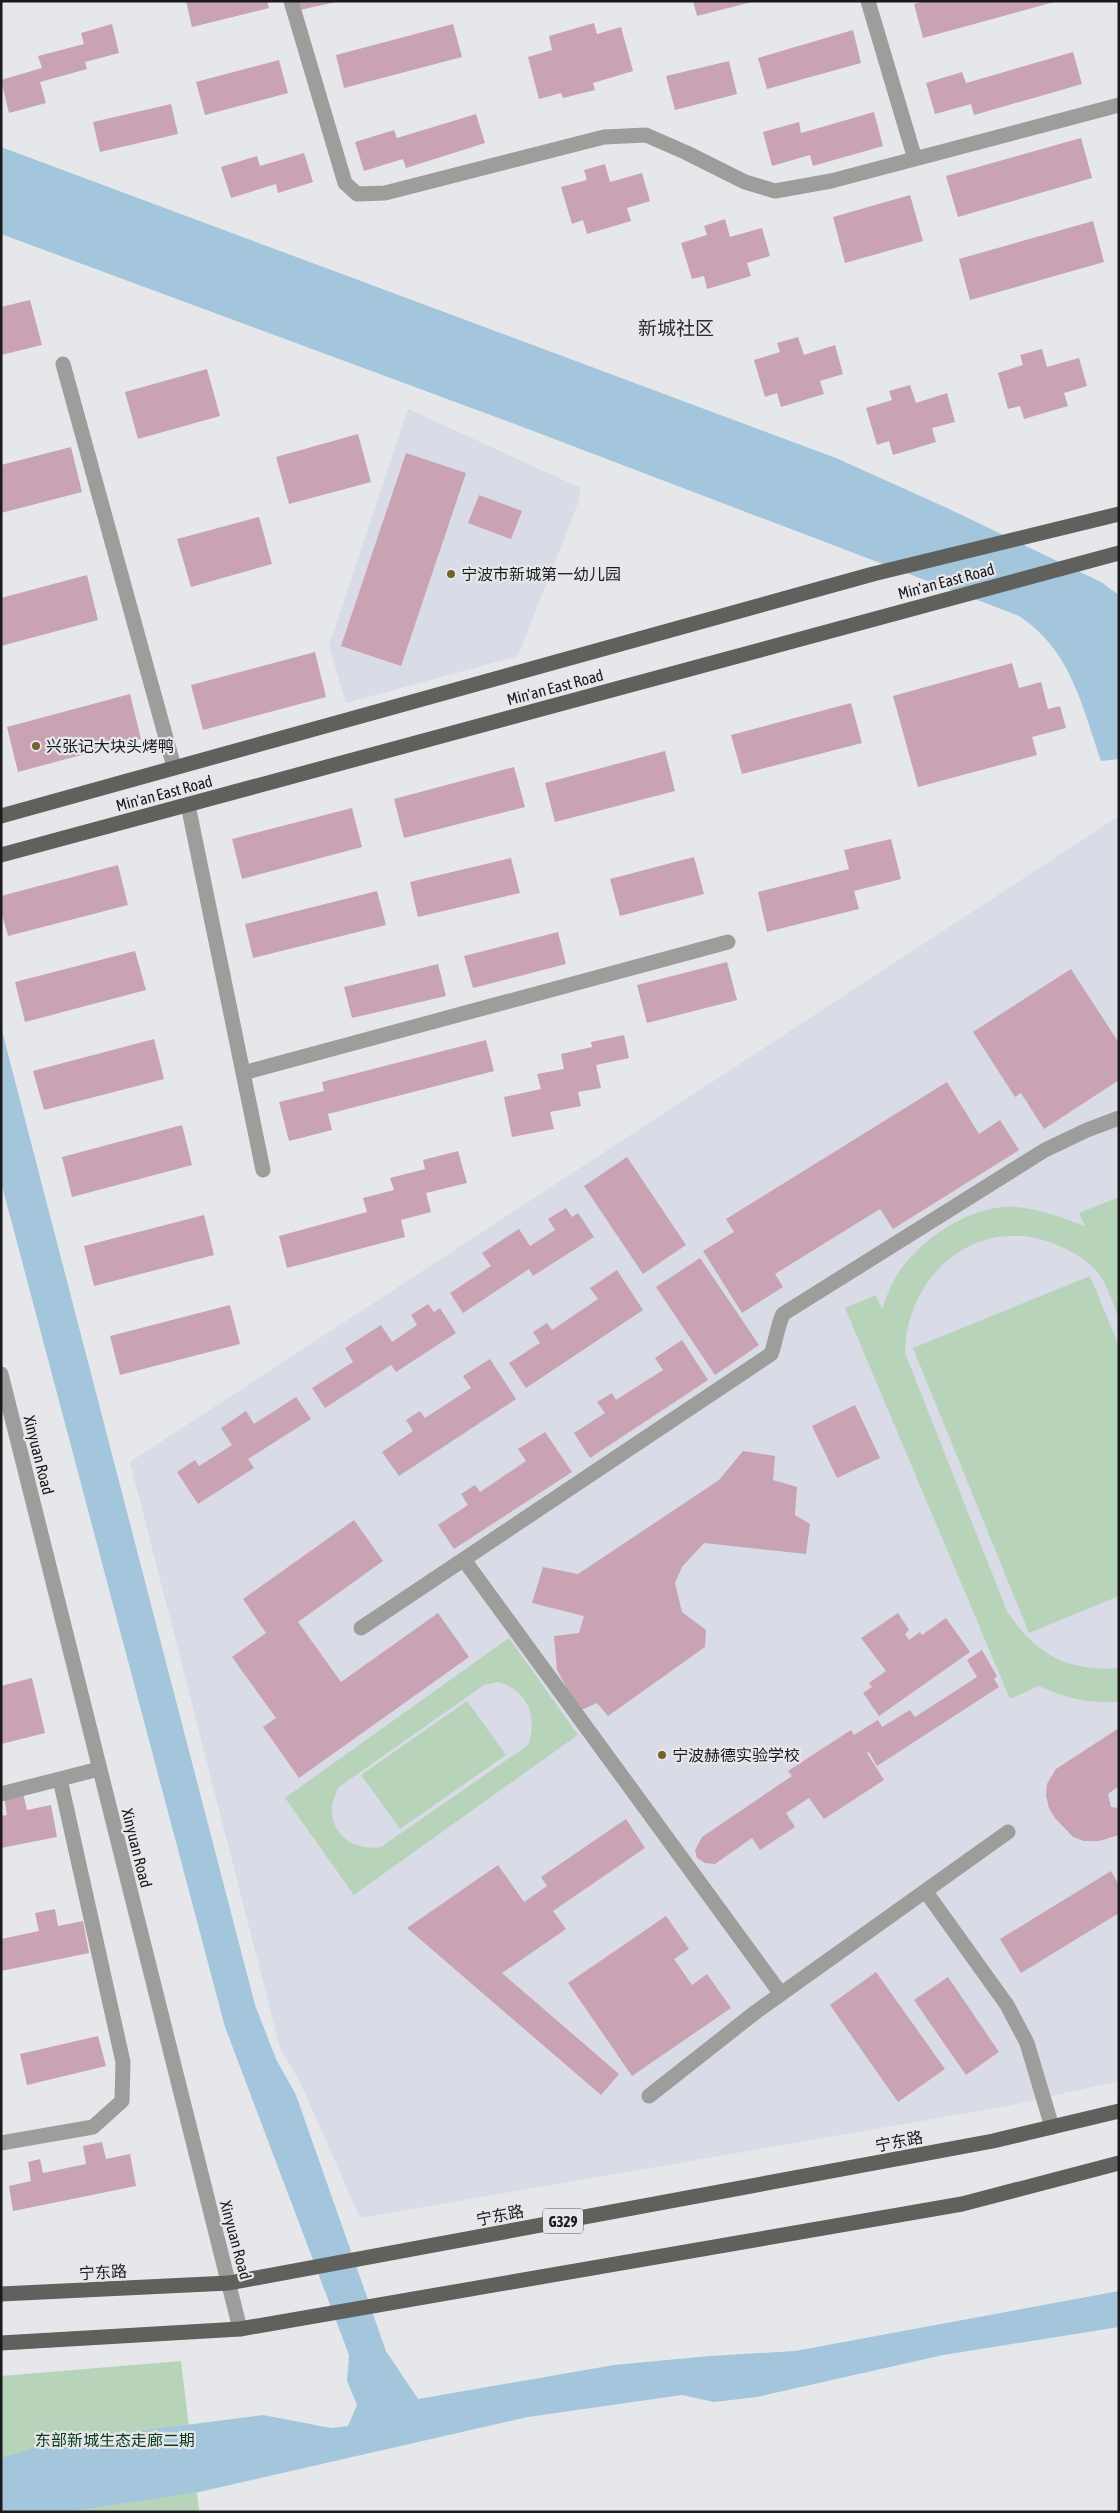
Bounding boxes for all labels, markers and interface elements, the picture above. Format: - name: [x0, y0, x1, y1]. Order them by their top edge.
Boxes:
- district label: 新城社区: [638, 317, 714, 339]
- street label: Min'an East Road: [896, 559, 996, 603]
- place label: 宁波市新城第一幼儿园: [461, 565, 621, 583]
- marker: 宁波市新城第一幼儿园: [445, 568, 457, 580]
- street label: Min'an East Road: [505, 665, 605, 709]
- place label: 兴张记大块头烤鸭: [46, 737, 174, 755]
- marker: 兴张记大块头烤鸭: [30, 740, 42, 752]
- street label: Min'an East Road: [114, 771, 214, 815]
- street label: Xinyuan Road: [20, 1414, 58, 1497]
- place label: 宁波赫德实验学校: [672, 1746, 800, 1764]
- marker: 宁波赫德实验学校: [656, 1749, 668, 1761]
- street label: Xinyuan Road: [118, 1807, 156, 1890]
- street label: 宁东路: [874, 2128, 924, 2154]
- street label: Xinyuan Road: [216, 2199, 255, 2282]
- street label: 宁东路: [475, 2202, 525, 2228]
- road number: G329: [543, 2208, 583, 2234]
- street label: 宁东路: [79, 2262, 127, 2282]
- park label: 东部新城生态走廊二期: [35, 2431, 195, 2449]

